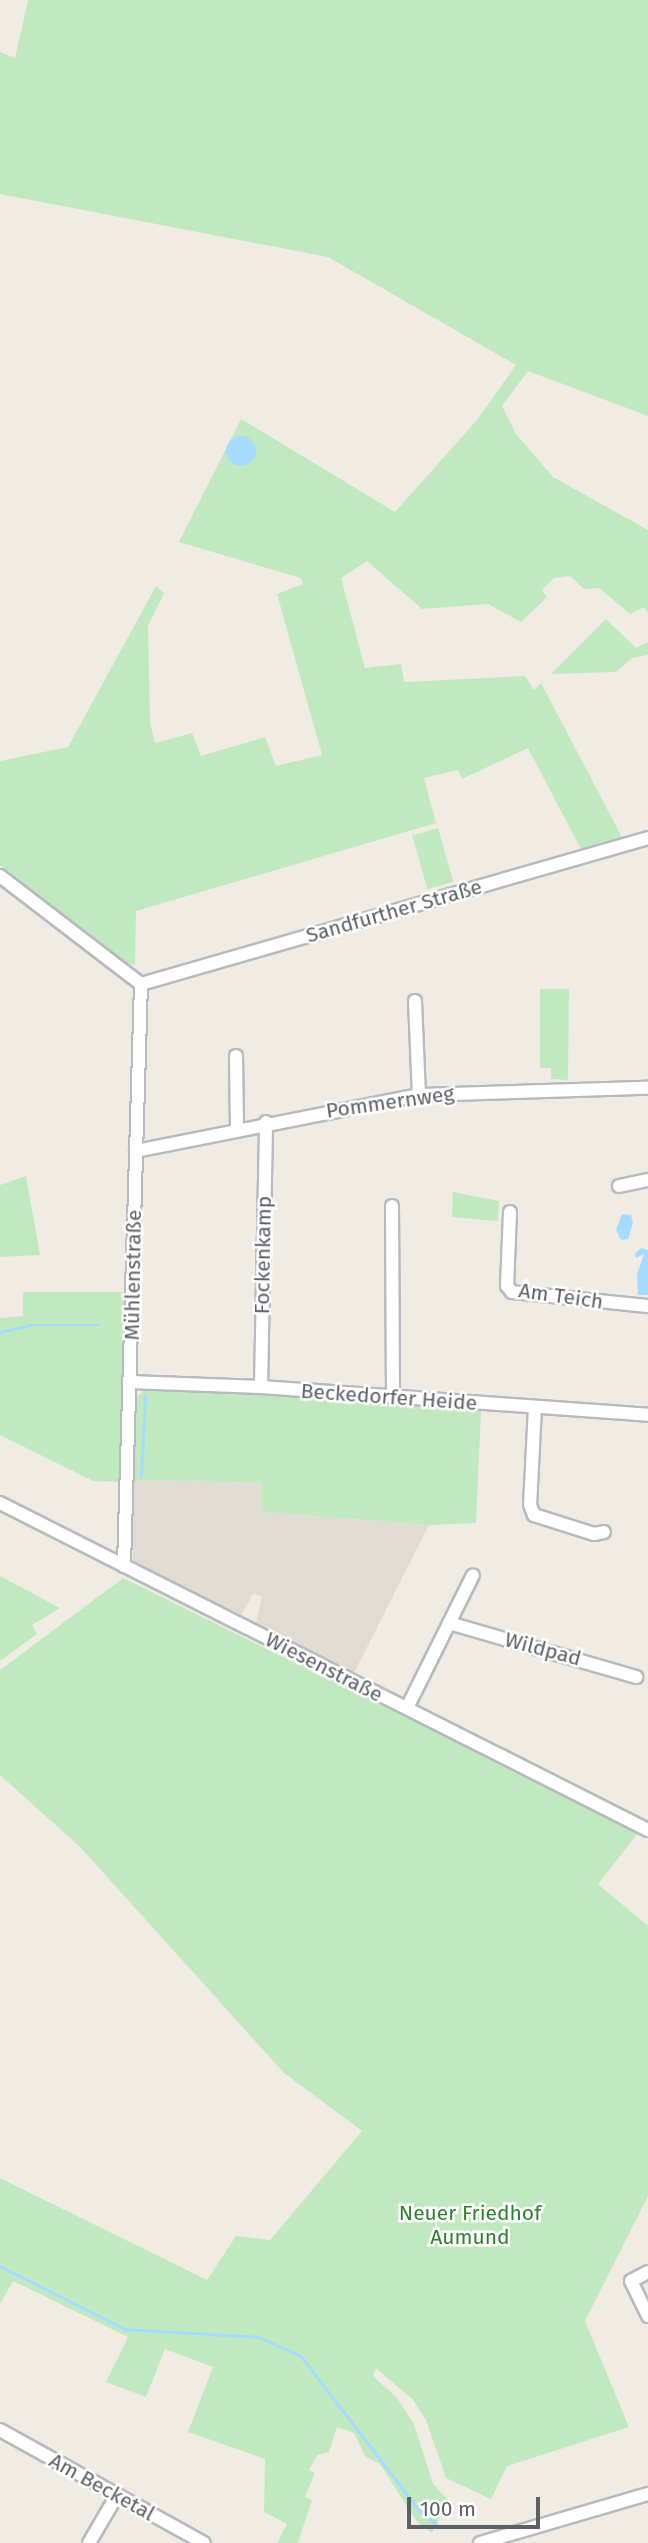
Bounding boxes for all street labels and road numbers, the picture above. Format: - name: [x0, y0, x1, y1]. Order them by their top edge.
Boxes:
- street label: Sandfurther Straße: [303, 874, 485, 948]
- street label: Pommernweg: [324, 1081, 456, 1123]
- street label: Fockenkamp: [249, 1196, 277, 1314]
- street label: Mühlenstraße: [119, 1209, 147, 1341]
- street label: Am Teich: [517, 1278, 605, 1314]
- street label: Beckedorfer Heide: [300, 1378, 478, 1416]
- street label: Wiesenstraße: [261, 1627, 387, 1707]
- street label: Wildpad: [502, 1627, 584, 1671]
- street label: Am Becketal: [45, 2448, 159, 2526]

